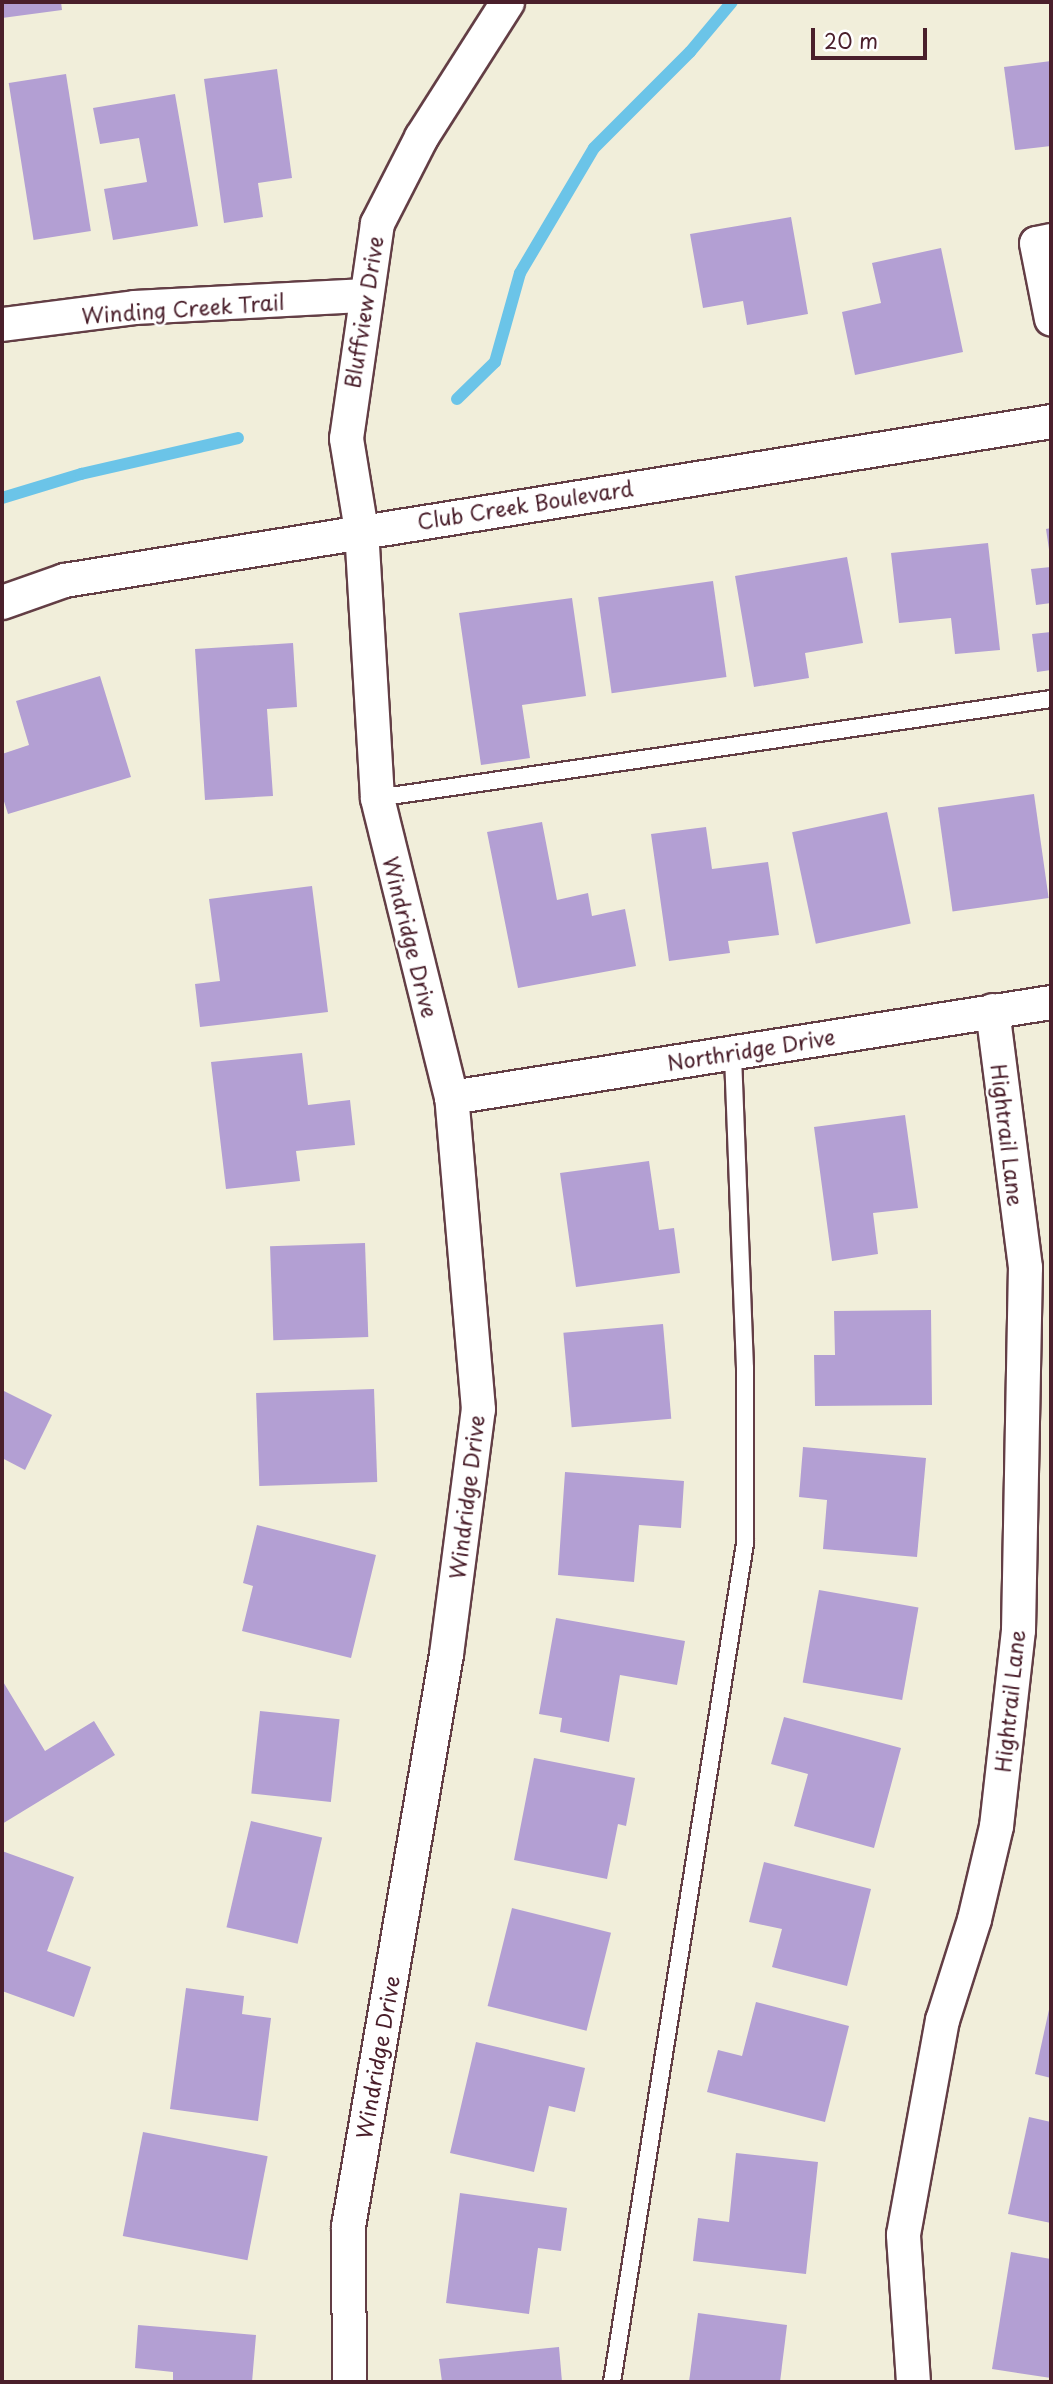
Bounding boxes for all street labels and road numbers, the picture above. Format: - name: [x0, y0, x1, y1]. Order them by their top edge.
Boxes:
- street label: Bluffview Drive: [339, 234, 387, 390]
- street label: Winding Creek Trail: [79, 288, 287, 328]
- street label: Club Creek Boulevard: [414, 474, 636, 534]
- street label: Windridge Drive: [379, 854, 443, 1020]
- street label: Northridge Drive: [665, 1023, 837, 1075]
- street label: Hightrail Lane: [987, 1062, 1029, 1208]
- street label: Windridge Drive: [443, 1413, 489, 1581]
- street label: Hightrail Lane: [989, 1628, 1029, 1774]
- street label: Windridge Drive: [350, 1973, 404, 2141]

